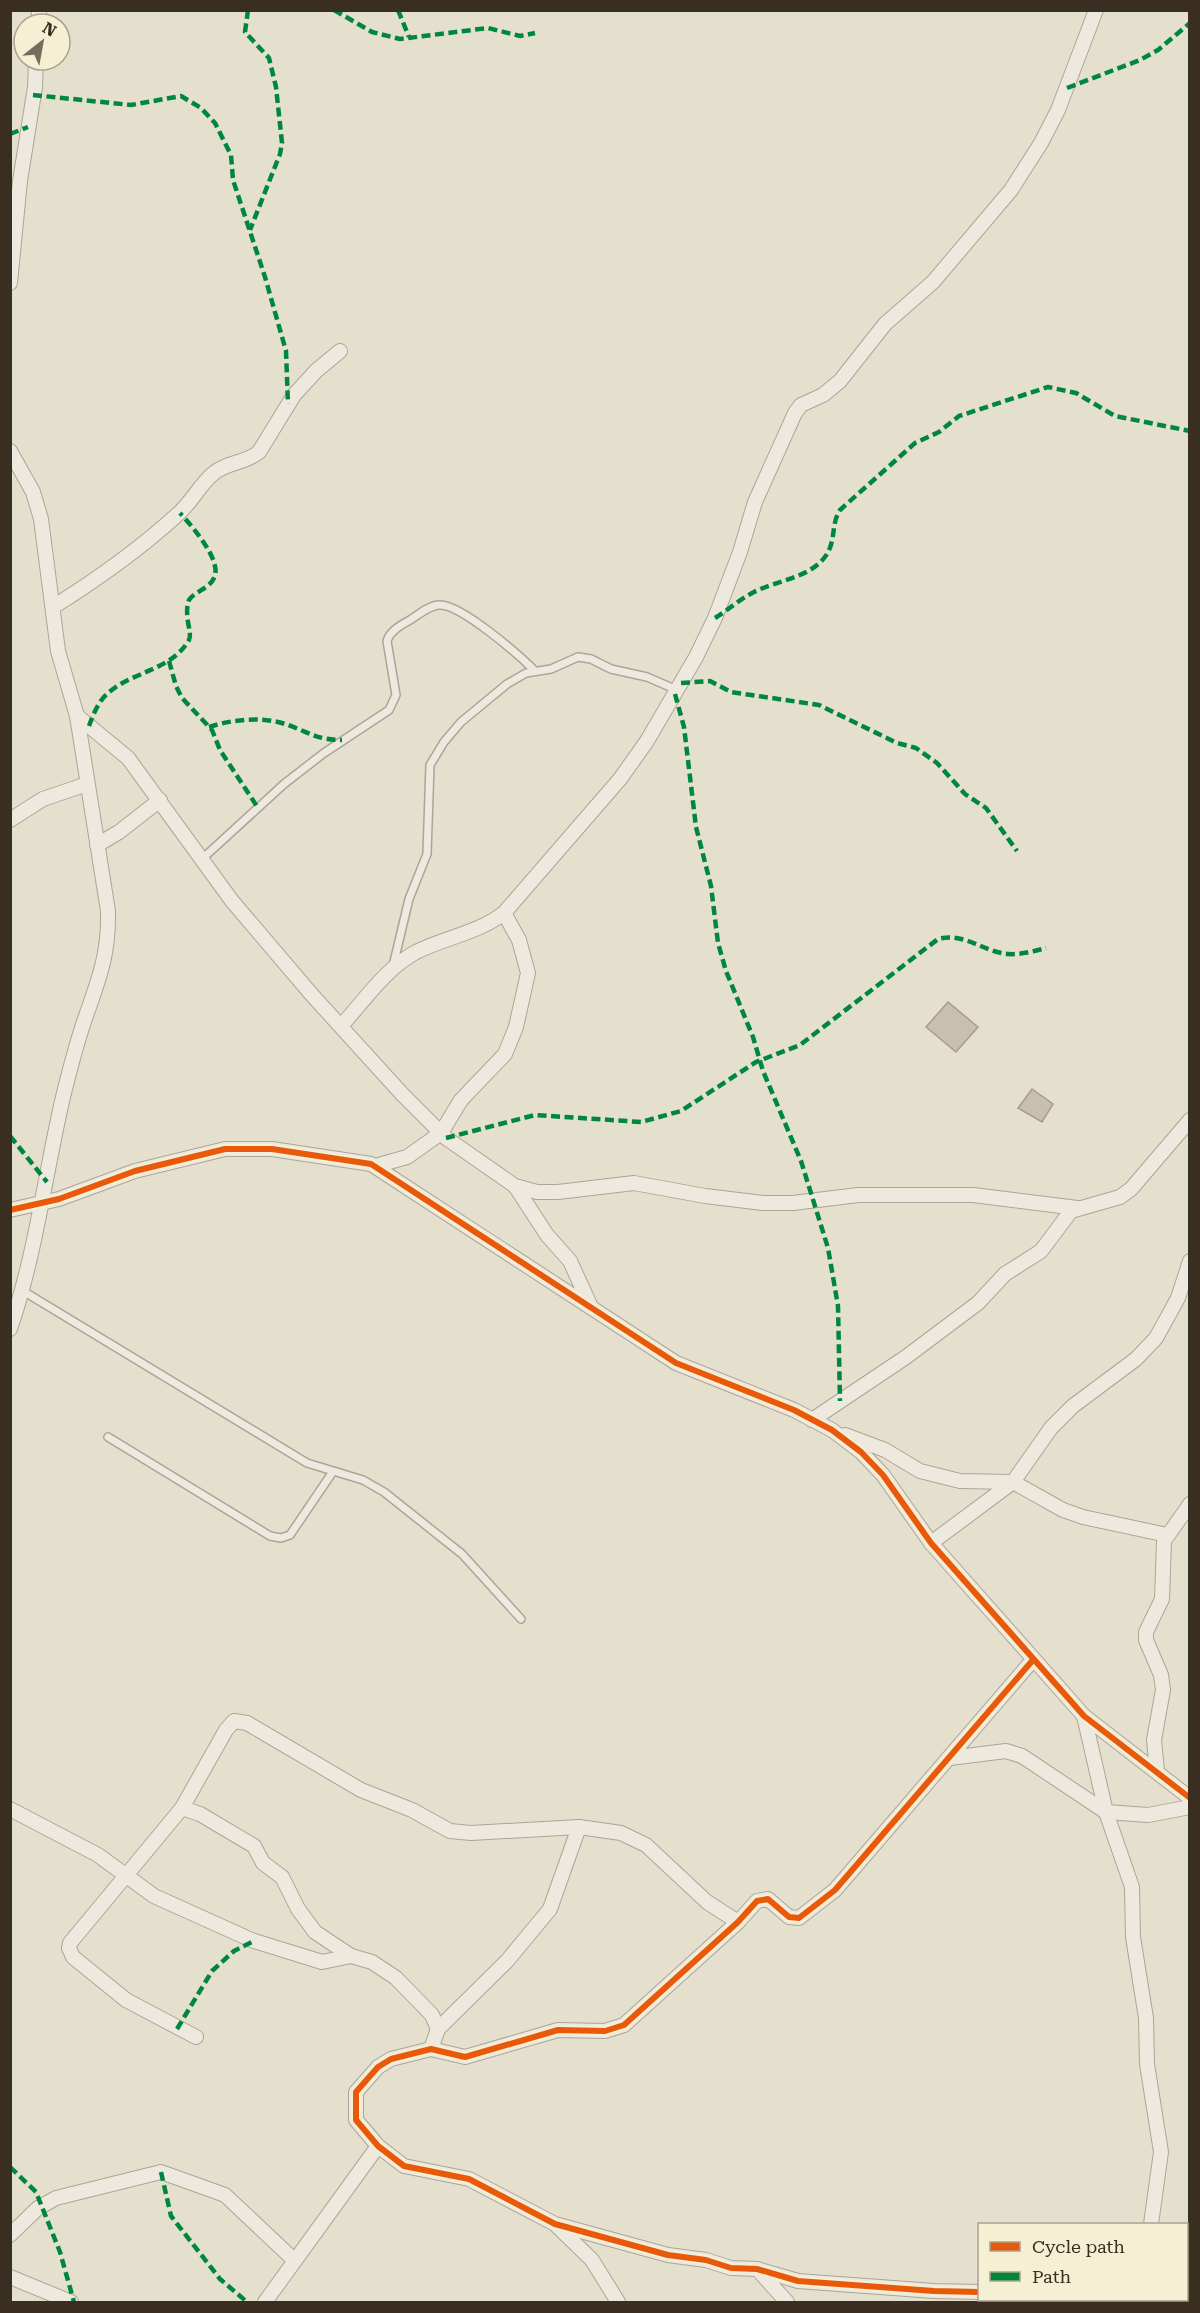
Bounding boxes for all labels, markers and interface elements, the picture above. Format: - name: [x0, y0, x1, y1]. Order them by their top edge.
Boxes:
- north arrow: [12, 12, 72, 72]
- text: N: [39, 18, 60, 41]
- legend: [978, 2223, 1188, 2301]
- text: Cycle path: [1032, 2236, 1125, 2257]
- text: Path: [1032, 2266, 1071, 2287]

